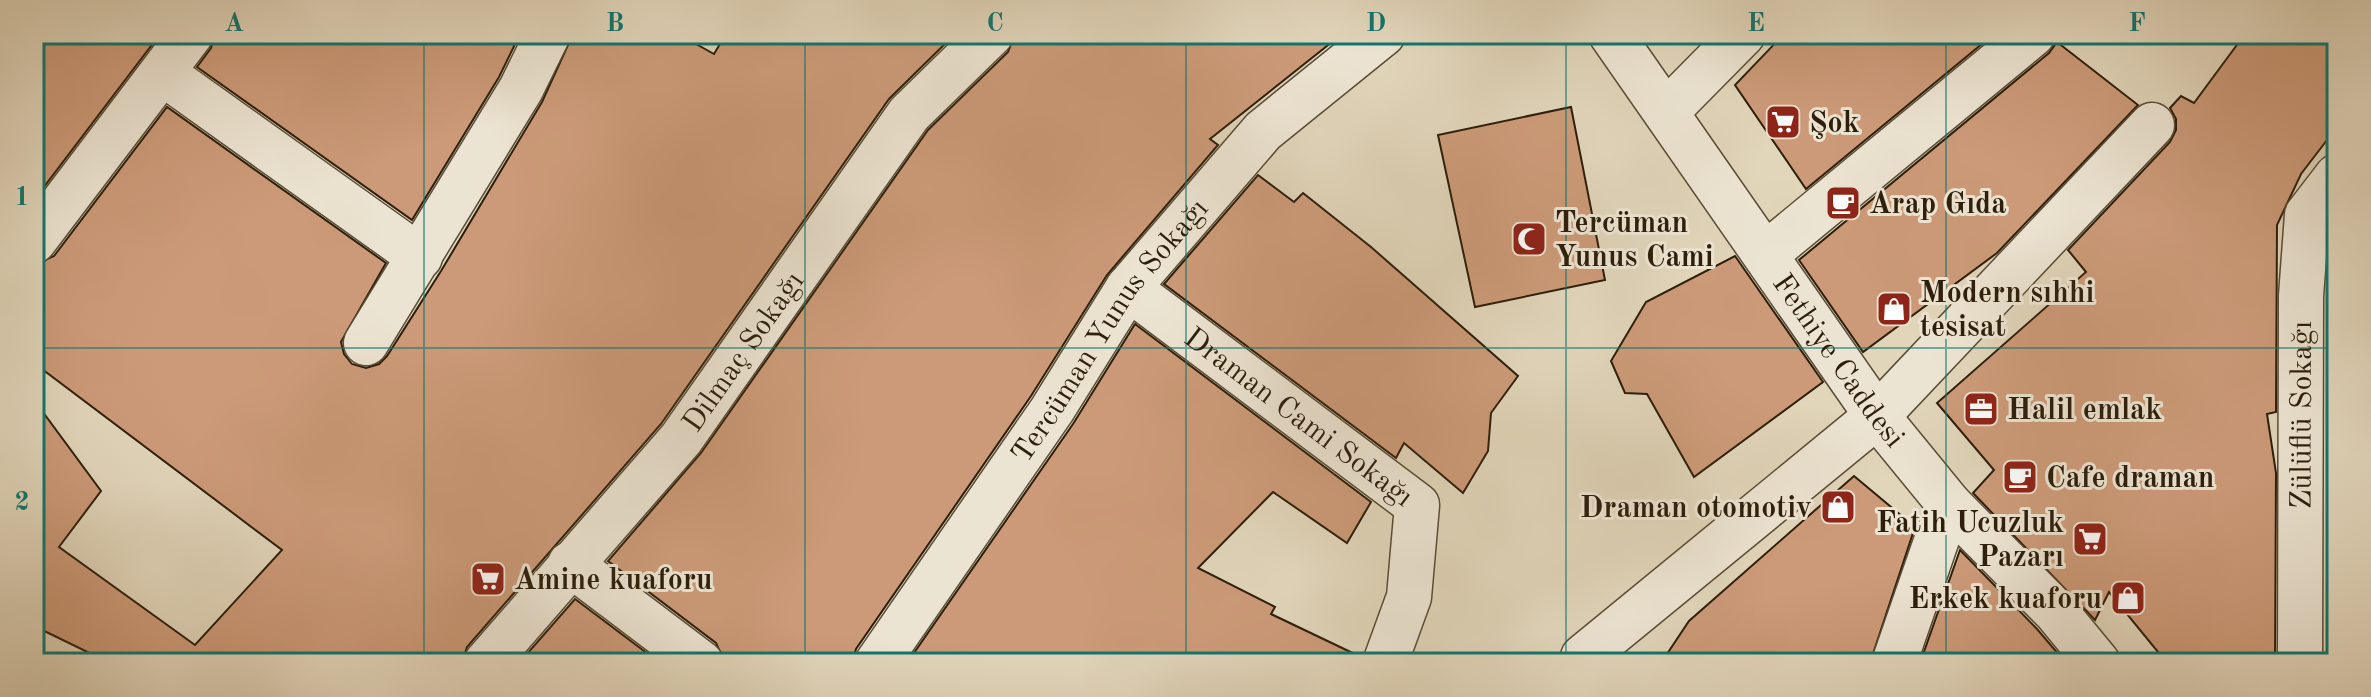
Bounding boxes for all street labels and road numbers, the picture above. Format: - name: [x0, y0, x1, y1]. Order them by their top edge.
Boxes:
- street label: Tercüman Yunus Sokağı: [1007, 194, 1215, 469]
- street label: Dilmaç Sokağı: [678, 267, 810, 438]
- street label: Fethiye Caddesi: [1766, 269, 1909, 454]
- street label: Zülüflü Sokağı: [2287, 321, 2318, 509]
- street label: Draman Cami Sokağı: [1178, 323, 1418, 513]

